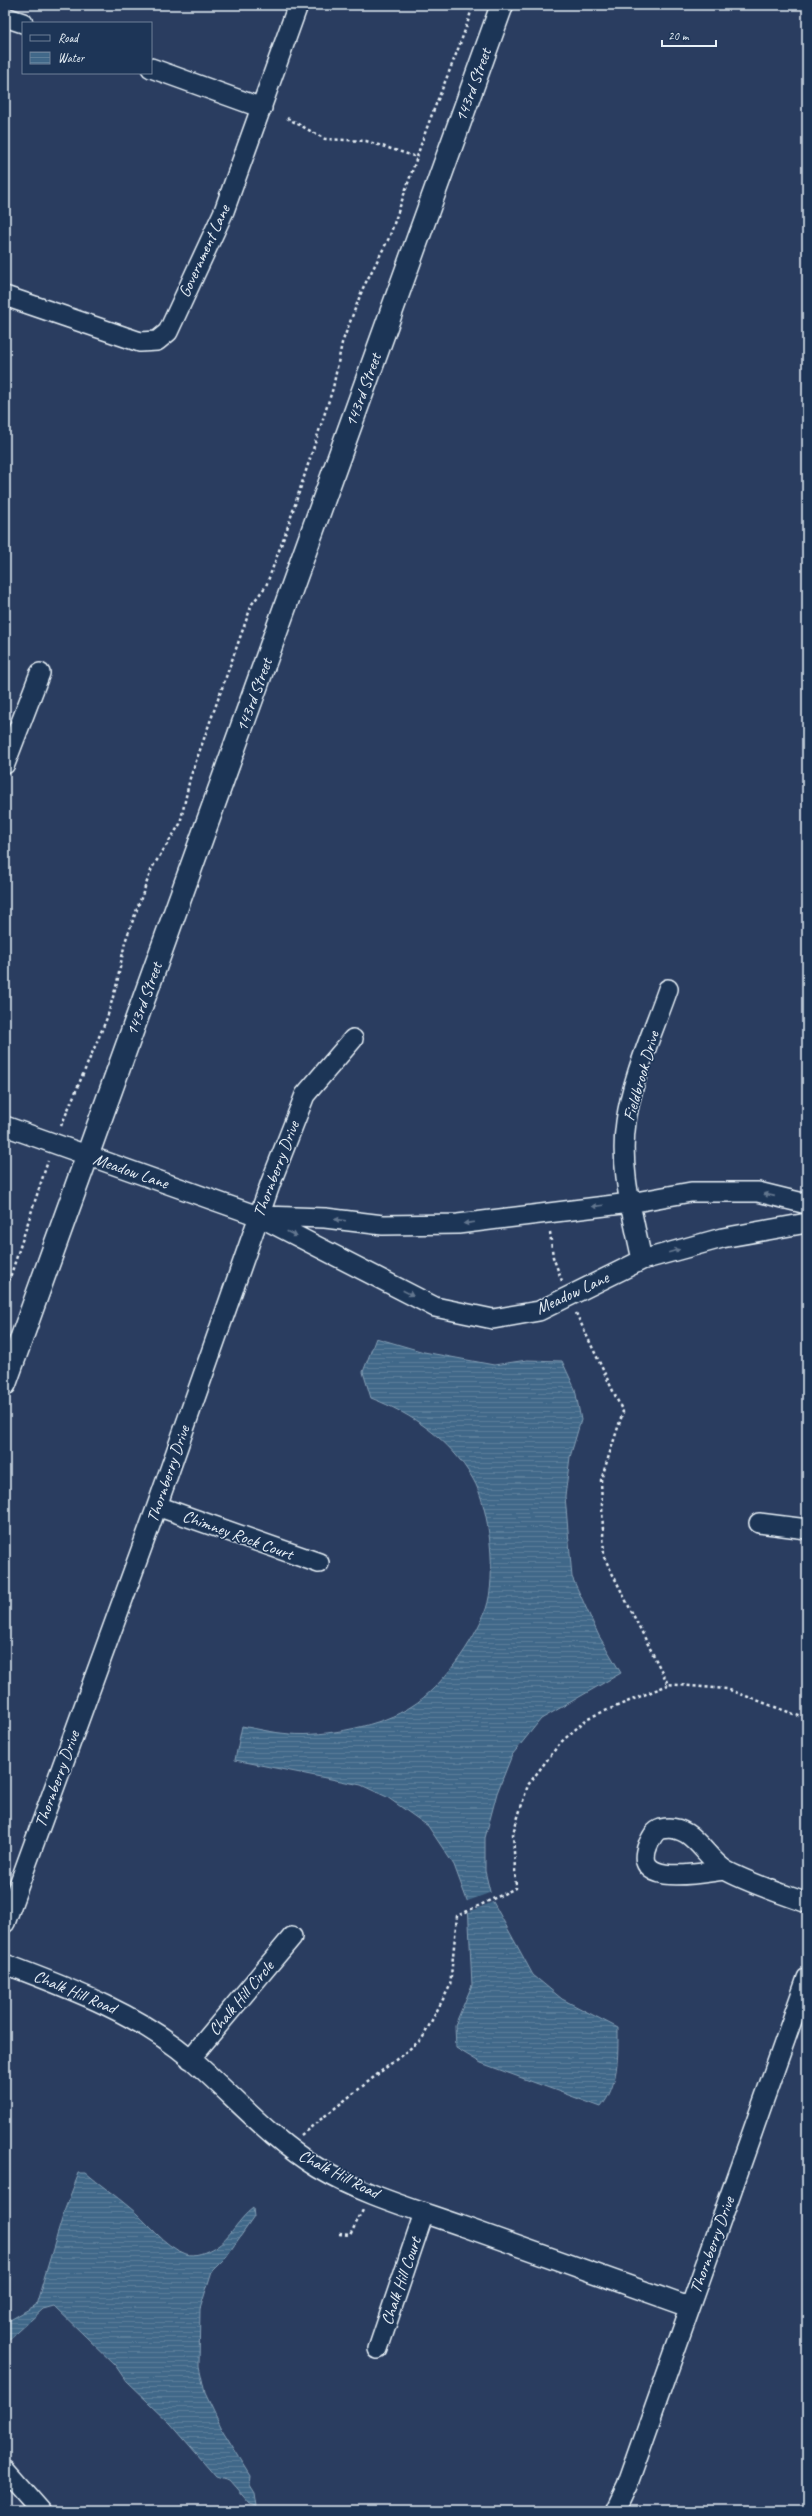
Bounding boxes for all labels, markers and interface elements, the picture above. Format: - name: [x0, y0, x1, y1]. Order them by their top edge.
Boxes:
- legend: [22, 22, 152, 74]
- scale bar: [662, 22, 716, 48]
- text: 20 m: [668, 28, 690, 44]
- text: Road: [58, 30, 80, 46]
- street label: 143rd Street: [450, 43, 497, 125]
- text: Water: [58, 50, 86, 66]
- street label: Government Lane: [173, 200, 235, 301]
- street label: 143rd Street: [340, 348, 387, 430]
- street label: 143rd Street: [231, 653, 278, 735]
- street label: 143rd Street: [121, 957, 168, 1039]
- street label: Fieldbrook Drive: [618, 1027, 664, 1123]
- street label: Thornberry Drive: [248, 1117, 304, 1220]
- street label: Meadow Lane: [91, 1148, 173, 1194]
- one-way arrow: [763, 1192, 775, 1198]
- one-way arrow: [592, 1203, 604, 1210]
- one-way arrow: [334, 1217, 346, 1223]
- one-way arrow: [463, 1220, 475, 1226]
- one-way arrow: [287, 1231, 298, 1237]
- one-way arrow: [668, 1248, 680, 1254]
- street label: Meadow Lane: [532, 1266, 613, 1319]
- one-way arrow: [402, 1290, 414, 1297]
- street label: Thornberry Drive: [142, 1421, 195, 1525]
- street label: Chimney Rock Court: [180, 1505, 298, 1566]
- street label: Thornberry Drive: [30, 1727, 85, 1830]
- street label: Chalk Hill Circle: [204, 1955, 279, 2040]
- street label: Chalk Hill Road: [31, 1965, 122, 2020]
- street label: Chalk Hill Road: [295, 2145, 385, 2204]
- street label: Thornberry Drive: [685, 2193, 740, 2296]
- street label: Chalk Hill Court: [376, 2232, 427, 2328]

